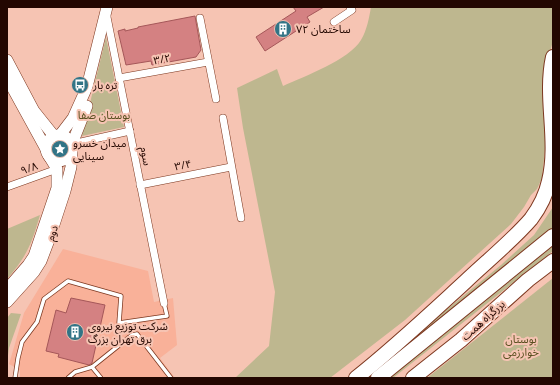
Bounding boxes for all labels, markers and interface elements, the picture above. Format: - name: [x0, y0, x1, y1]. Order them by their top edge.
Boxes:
- building icon: ساختمان ۷۲: [273, 19, 293, 39]
- place label: ساختمان ۷۲: [296, 21, 351, 37]
- street label: ۳/۲: [152, 50, 172, 68]
- bus stop icon: تره بار: [70, 75, 90, 95]
- place label: تره بار: [92, 77, 117, 93]
- park label: بوستان صفا: [78, 107, 130, 123]
- place label: میدان خسرو سینایی: [73, 135, 127, 164]
- place icon: میدان خسرو سینایی: [50, 139, 70, 159]
- street label: سوم: [136, 145, 156, 167]
- street label: ۳/۴: [173, 156, 193, 174]
- street label: ۹/۸: [18, 157, 40, 178]
- street label: دوم: [42, 223, 62, 243]
- street label: بزرگراه همت: [458, 296, 508, 344]
- place label: شرکت توزیع نیروی برق تهران بزرگ: [88, 318, 168, 347]
- building icon: شرکت توزیع نیروی برق تهران بزرگ: [65, 322, 85, 342]
- park label: بوستان خوارزمی: [503, 331, 539, 360]

